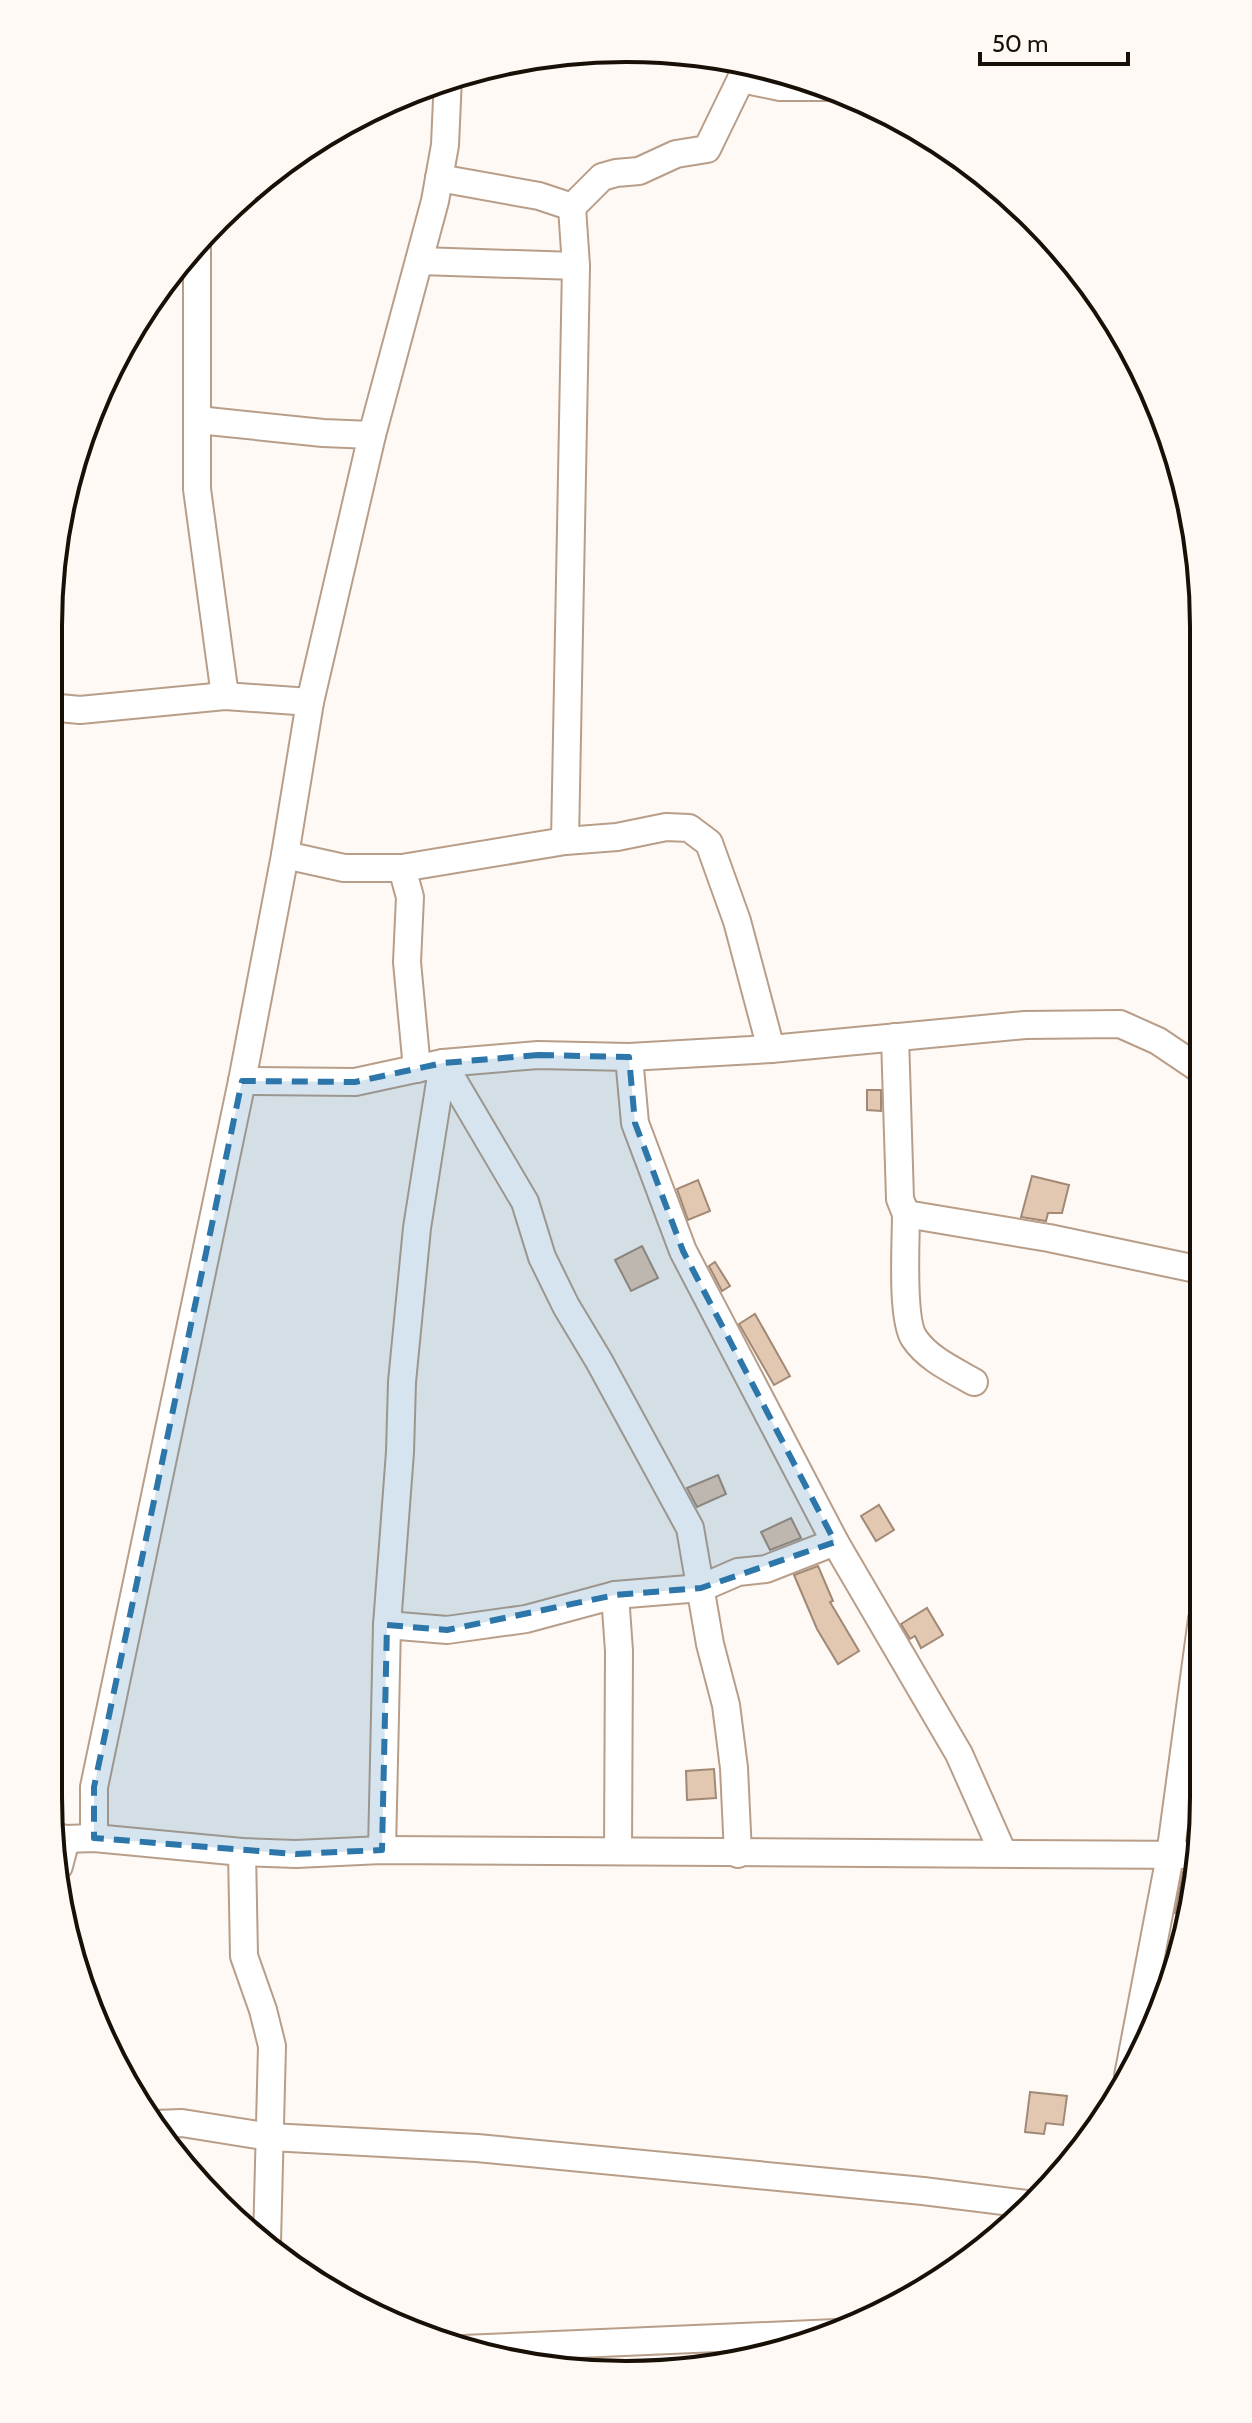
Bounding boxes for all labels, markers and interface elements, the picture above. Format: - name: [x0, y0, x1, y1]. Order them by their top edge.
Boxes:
- scale bar: [980, 16, 1128, 66]
- text: 50 m: [992, 29, 1048, 58]

